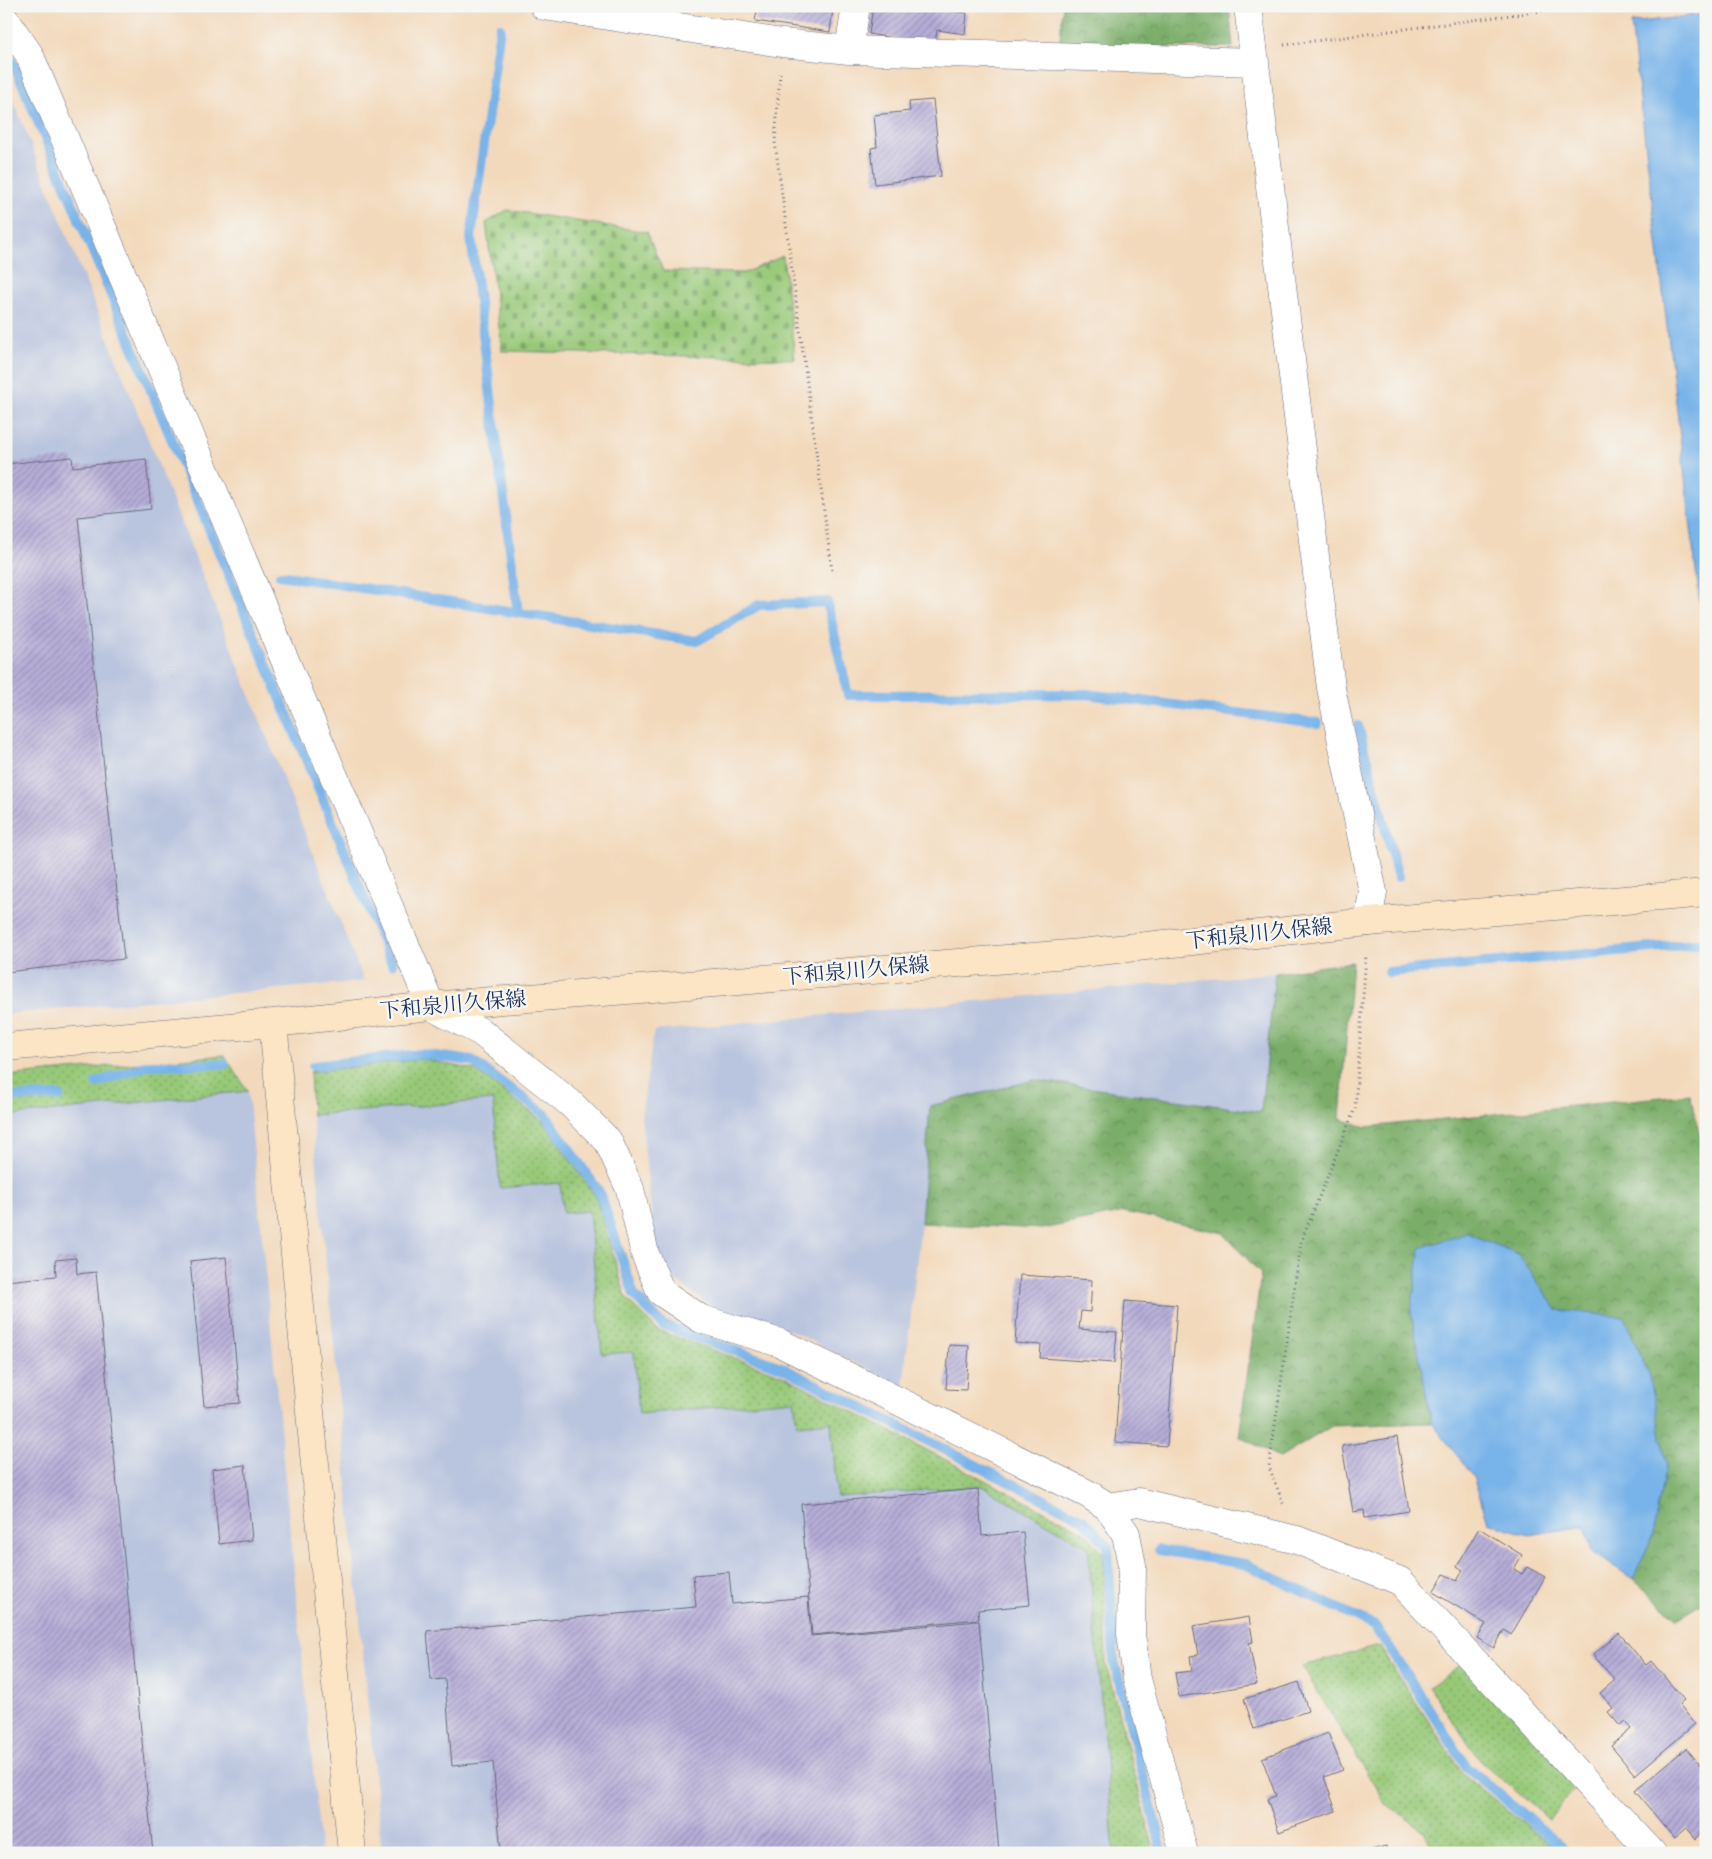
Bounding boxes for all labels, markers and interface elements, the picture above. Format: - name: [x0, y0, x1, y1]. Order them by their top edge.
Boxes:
- street label: 下和泉川久保線: [1184, 912, 1334, 956]
- street label: 下和泉川久保線: [782, 950, 930, 992]
- street label: 下和泉川久保線: [379, 984, 527, 1026]

